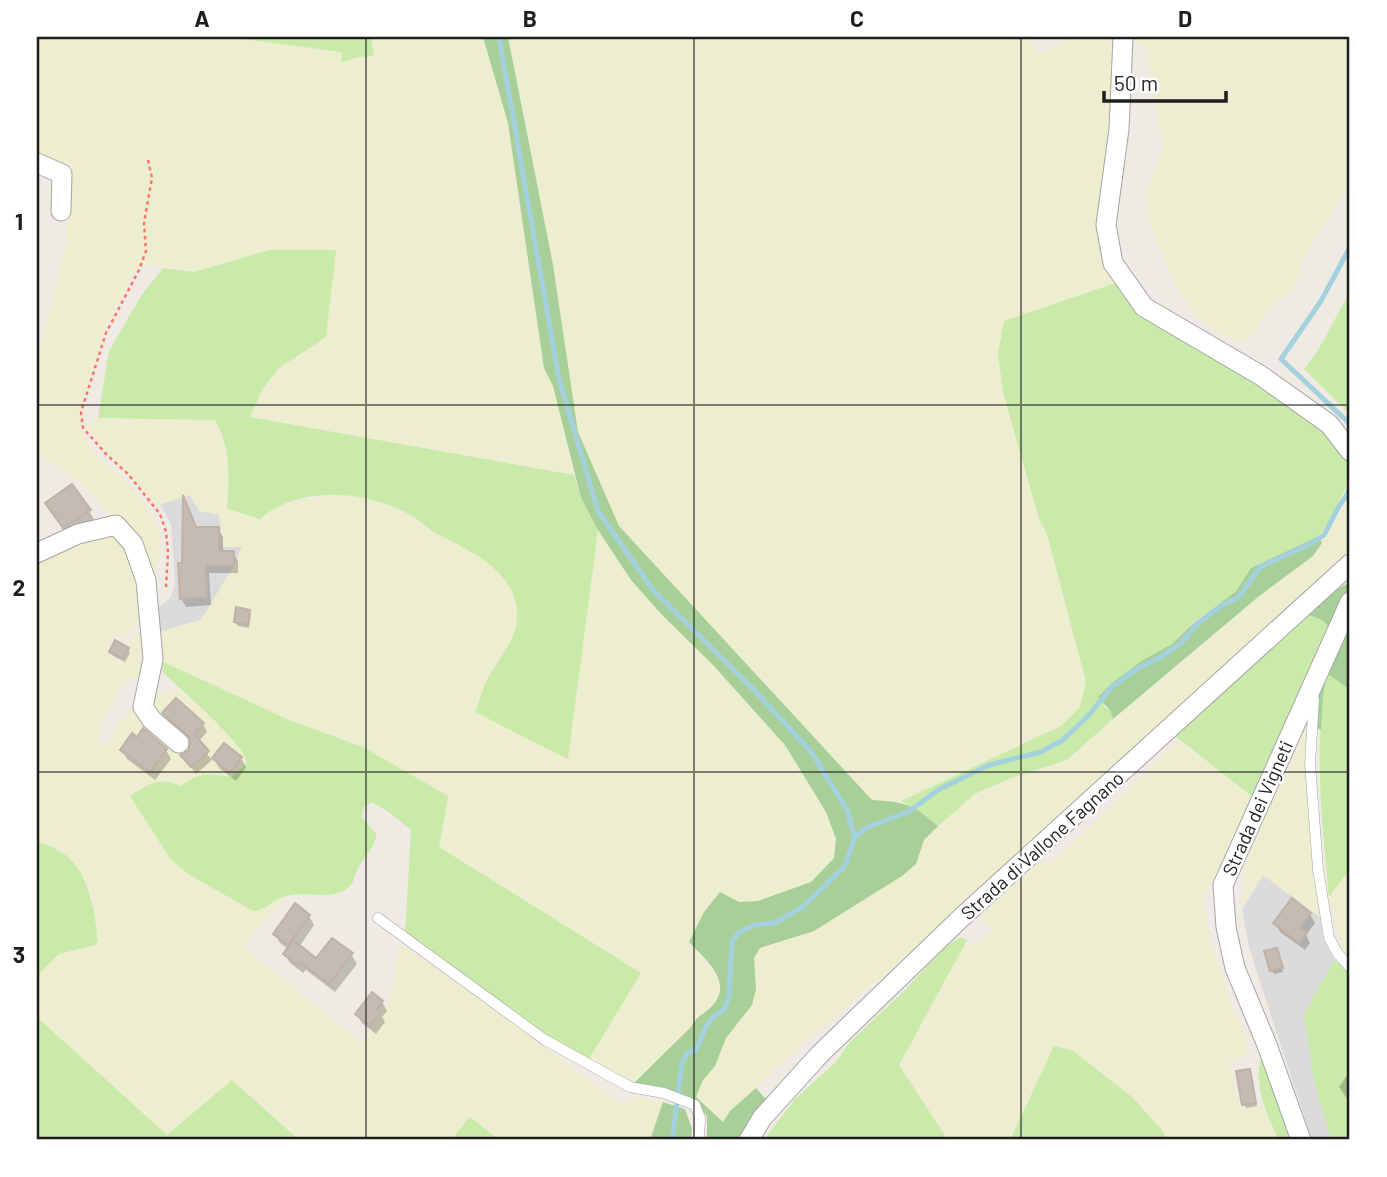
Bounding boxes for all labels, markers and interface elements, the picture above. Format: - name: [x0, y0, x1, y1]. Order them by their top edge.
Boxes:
- text: A: [194, 4, 210, 32]
- text: B: [523, 4, 537, 32]
- text: C: [850, 4, 864, 32]
- text: D: [1178, 4, 1192, 32]
- scale bar: [1104, 60, 1226, 104]
- text: 50 m: [1114, 70, 1158, 95]
- text: 1: [15, 207, 23, 235]
- text: 2: [13, 573, 25, 601]
- street label: Strada dei Vigneti: [1217, 737, 1297, 879]
- street label: Strada di Vallone Fagnano: [956, 766, 1128, 924]
- text: 3: [13, 940, 25, 968]

